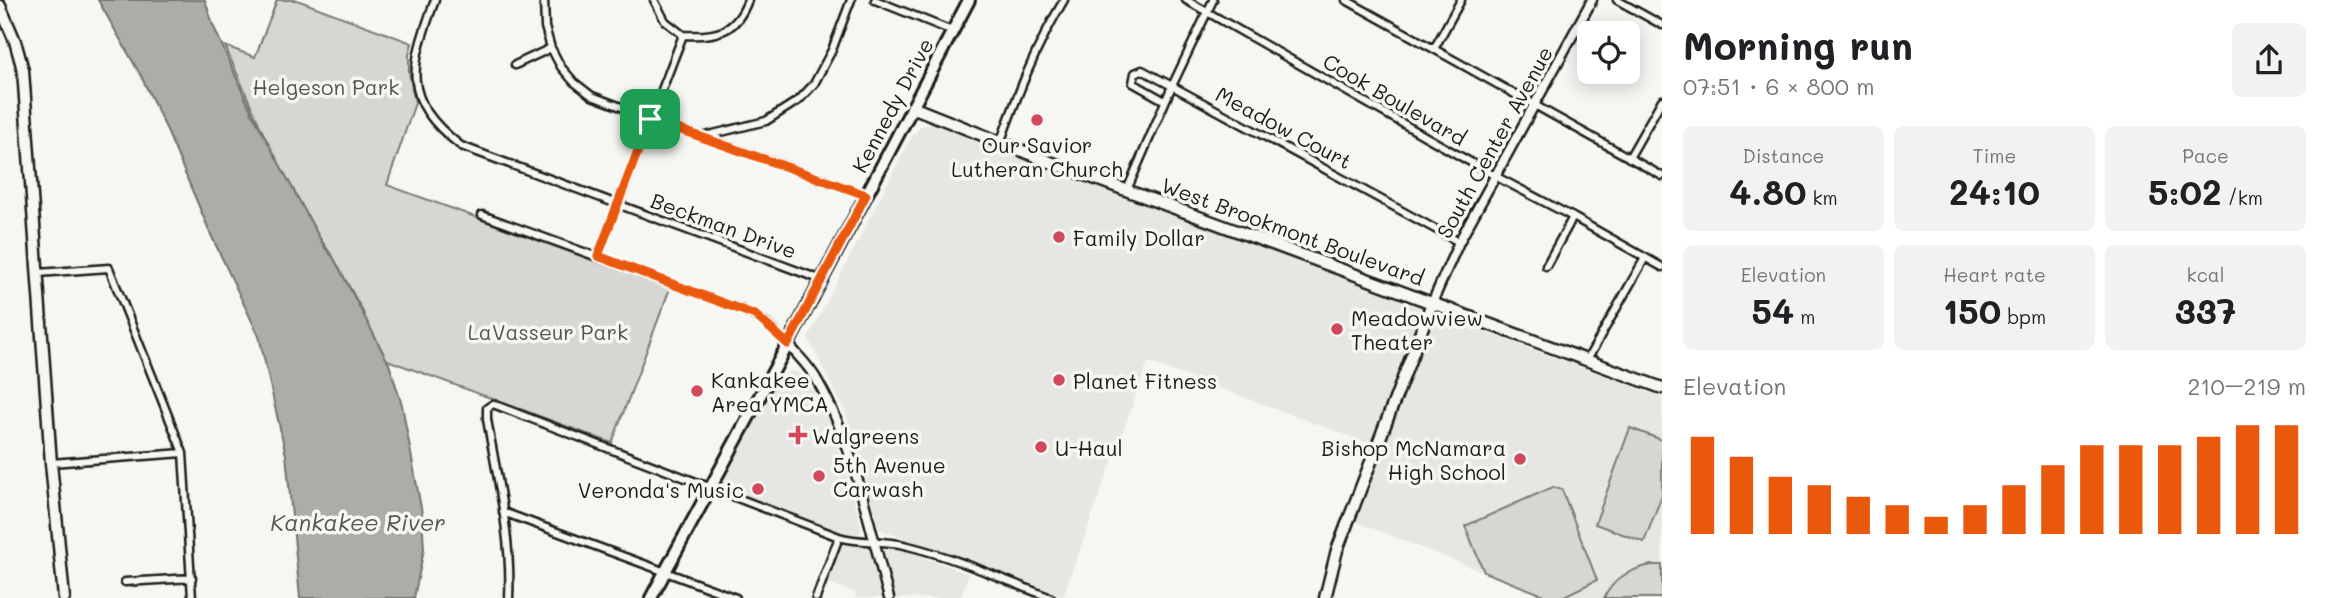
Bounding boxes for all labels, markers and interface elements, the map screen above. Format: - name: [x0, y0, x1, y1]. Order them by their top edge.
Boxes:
- text: Morning run: [1683, 20, 1913, 70]
- map controls: [1577, 21, 1640, 84]
- button: locate: [1577, 21, 1640, 84]
- button: share: [2232, 23, 2306, 97]
- street label: Kennedy Drive: [845, 33, 939, 177]
- street label: South Center Avenue: [1430, 41, 1558, 243]
- street label: Cook Boulevard: [1319, 47, 1471, 151]
- text: 07:51 · 6 × 800 m: [1683, 71, 1875, 101]
- park label: Helgeson Park: [252, 73, 400, 100]
- street label: Meadow Court: [1211, 80, 1357, 174]
- pin: [620, 89, 680, 149]
- icon: arrive: [631, 100, 669, 138]
- marker: Our Savior Lutheran Church: [1029, 112, 1045, 128]
- place label: Our Savior Lutheran Church: [951, 131, 1123, 182]
- text: Distance: [1743, 143, 1824, 168]
- text: Time: [1973, 143, 2016, 168]
- text: Pace: [2182, 143, 2229, 168]
- text: 4.80: [1729, 168, 1806, 214]
- text: 24:10: [1949, 168, 2040, 214]
- text: 5:02: [2148, 168, 2222, 214]
- street label: West Brookmont Boulevard: [1158, 171, 1428, 291]
- text: km: [1806, 185, 1838, 210]
- text: /km: [2222, 185, 2263, 210]
- street label: Beckman Drive: [647, 186, 801, 264]
- place label: Family Dollar: [1073, 224, 1205, 251]
- marker: Family Dollar: [1051, 229, 1067, 245]
- text: Elevation: [1741, 262, 1826, 287]
- text: Heart rate: [1943, 262, 2046, 287]
- text: kcal: [2187, 262, 2224, 287]
- text: 54: [1752, 287, 1794, 333]
- text: 150: [1943, 287, 2001, 333]
- text: 337: [2175, 287, 2236, 333]
- place label: Meadowview Theater: [1351, 304, 1483, 355]
- text: m: [1794, 304, 1815, 329]
- text: bpm: [2001, 304, 2046, 329]
- park label: LaVasseur Park: [468, 318, 628, 345]
- marker: Meadowview Theater: [1329, 321, 1345, 337]
- place label: Kankakee Area YMCA: [711, 366, 829, 417]
- place label: Planet Fitness: [1073, 367, 1217, 394]
- text: Elevation: [1683, 371, 1786, 401]
- text: 210–219 m: [2188, 371, 2306, 401]
- marker: Planet Fitness: [1051, 372, 1067, 388]
- marker: Kankakee Area YMCA: [689, 383, 705, 399]
- place label: Walgreens: [812, 422, 919, 449]
- marker: Walgreens: [790, 427, 806, 443]
- place label: U-Haul: [1055, 434, 1123, 461]
- place label: Bishop McNamara High School: [1321, 434, 1506, 485]
- marker: U-Haul: [1033, 439, 1049, 455]
- place label: 5th Avenue Carwash: [833, 451, 946, 502]
- marker: Bishop McNamara High School: [1512, 451, 1528, 467]
- marker: 5th Avenue Carwash: [811, 468, 827, 484]
- place label: Veronda's Music: [578, 476, 744, 503]
- marker: Veronda's Music: [750, 481, 766, 497]
- water label: Kankakee River: [270, 507, 446, 537]

